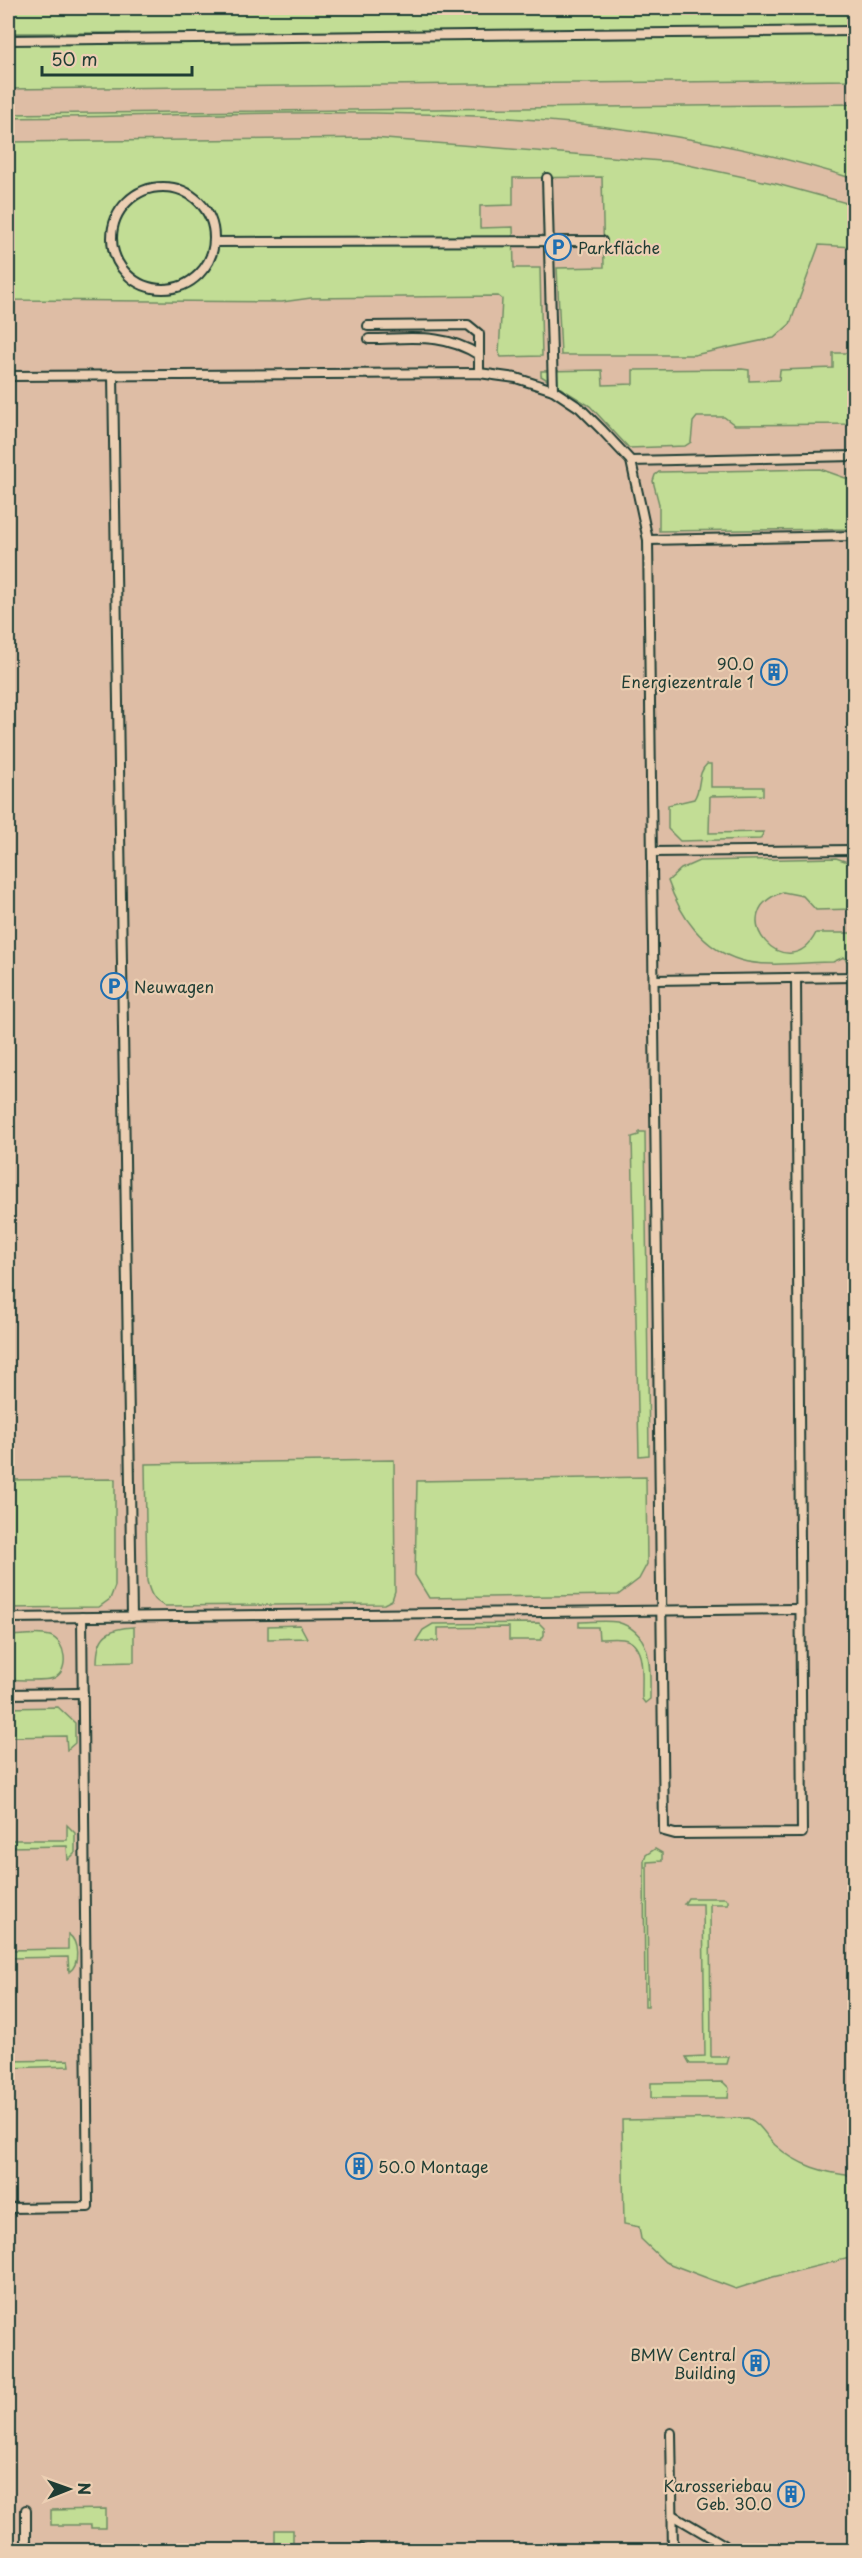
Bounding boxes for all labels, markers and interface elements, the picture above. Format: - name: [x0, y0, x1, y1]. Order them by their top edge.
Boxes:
- scale bar: [42, 39, 192, 77]
- text: 50 m: [51, 45, 98, 72]
- parking icon: Parkfläche: [543, 232, 573, 262]
- place label: Parkfläche: [578, 235, 660, 259]
- place label: 90.0 Energiezentrale 1: [621, 651, 754, 693]
- building icon: 90.0 Energiezentrale 1: [759, 657, 789, 687]
- parking icon: Neuwagen: [99, 971, 129, 1001]
- place label: Neuwagen: [134, 974, 214, 998]
- building icon: 50.0 Montage: [344, 2151, 374, 2181]
- place label: 50.0 Montage: [378, 2154, 488, 2178]
- place label: BMW Central Building: [630, 2342, 736, 2384]
- building icon: BMW Central Building: [741, 2348, 771, 2378]
- north arrow: [39, 2459, 99, 2519]
- place label: Karosseriebau Geb. 30.0: [664, 2473, 772, 2515]
- building icon: Karosseriebau Geb. 30.0: [776, 2479, 806, 2509]
- text: N: [73, 2482, 97, 2495]

